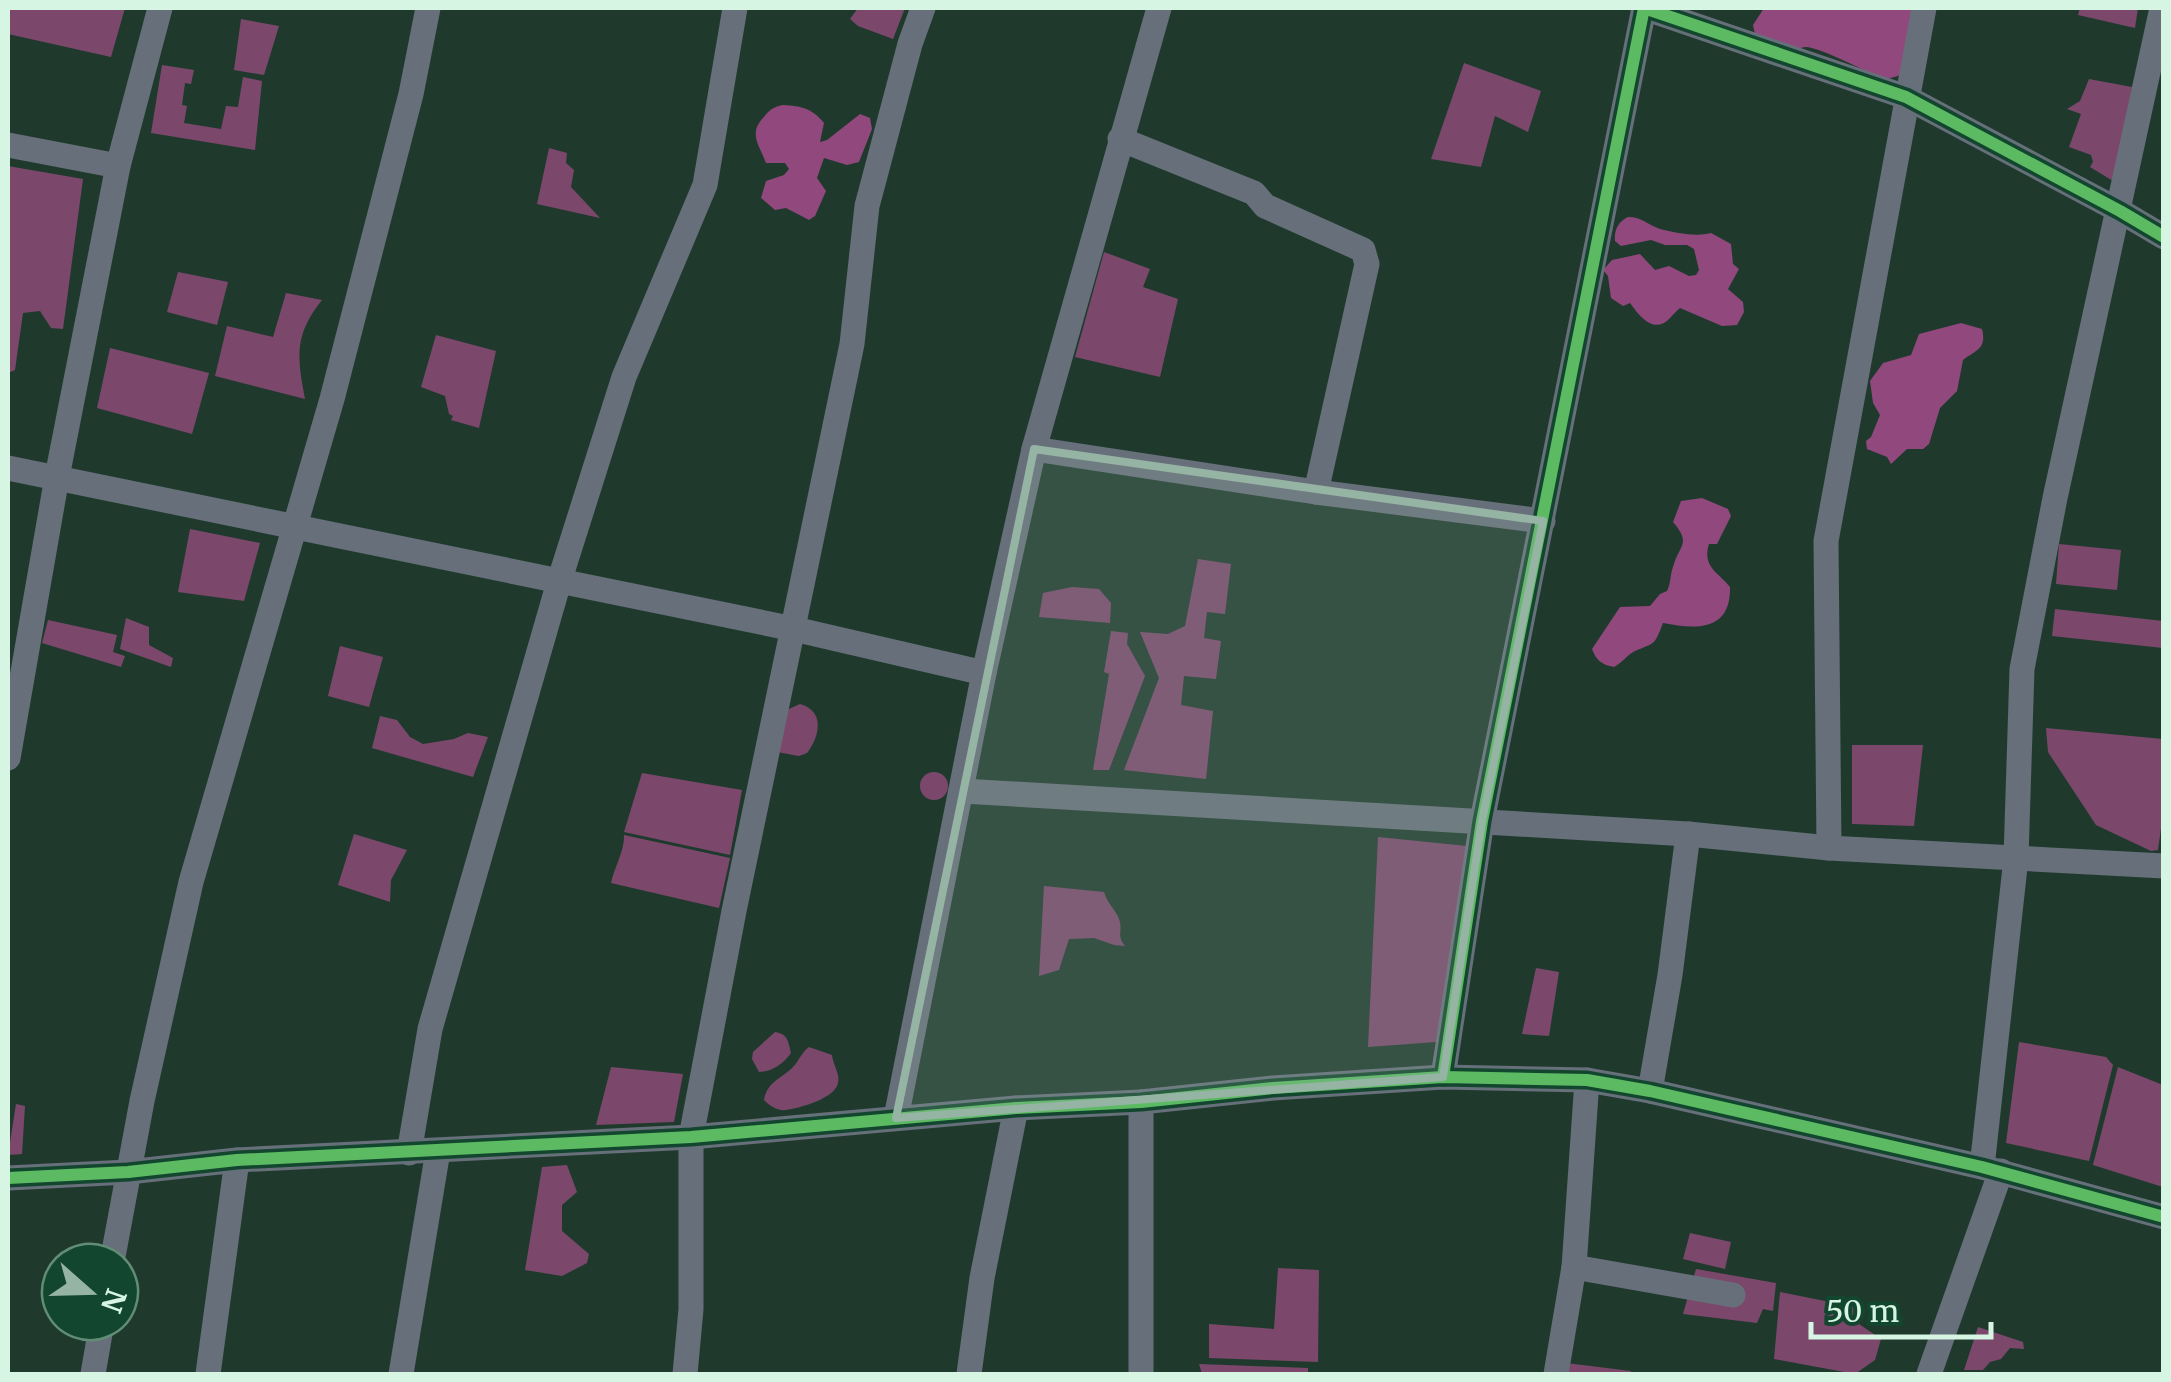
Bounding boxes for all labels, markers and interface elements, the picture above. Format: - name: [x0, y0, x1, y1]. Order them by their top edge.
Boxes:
- north arrow: [40, 1242, 140, 1342]
- scale bar: [1811, 1277, 1991, 1339]
- text: N: [93, 1284, 134, 1317]
- text: 50 m: [1826, 1292, 1899, 1330]

